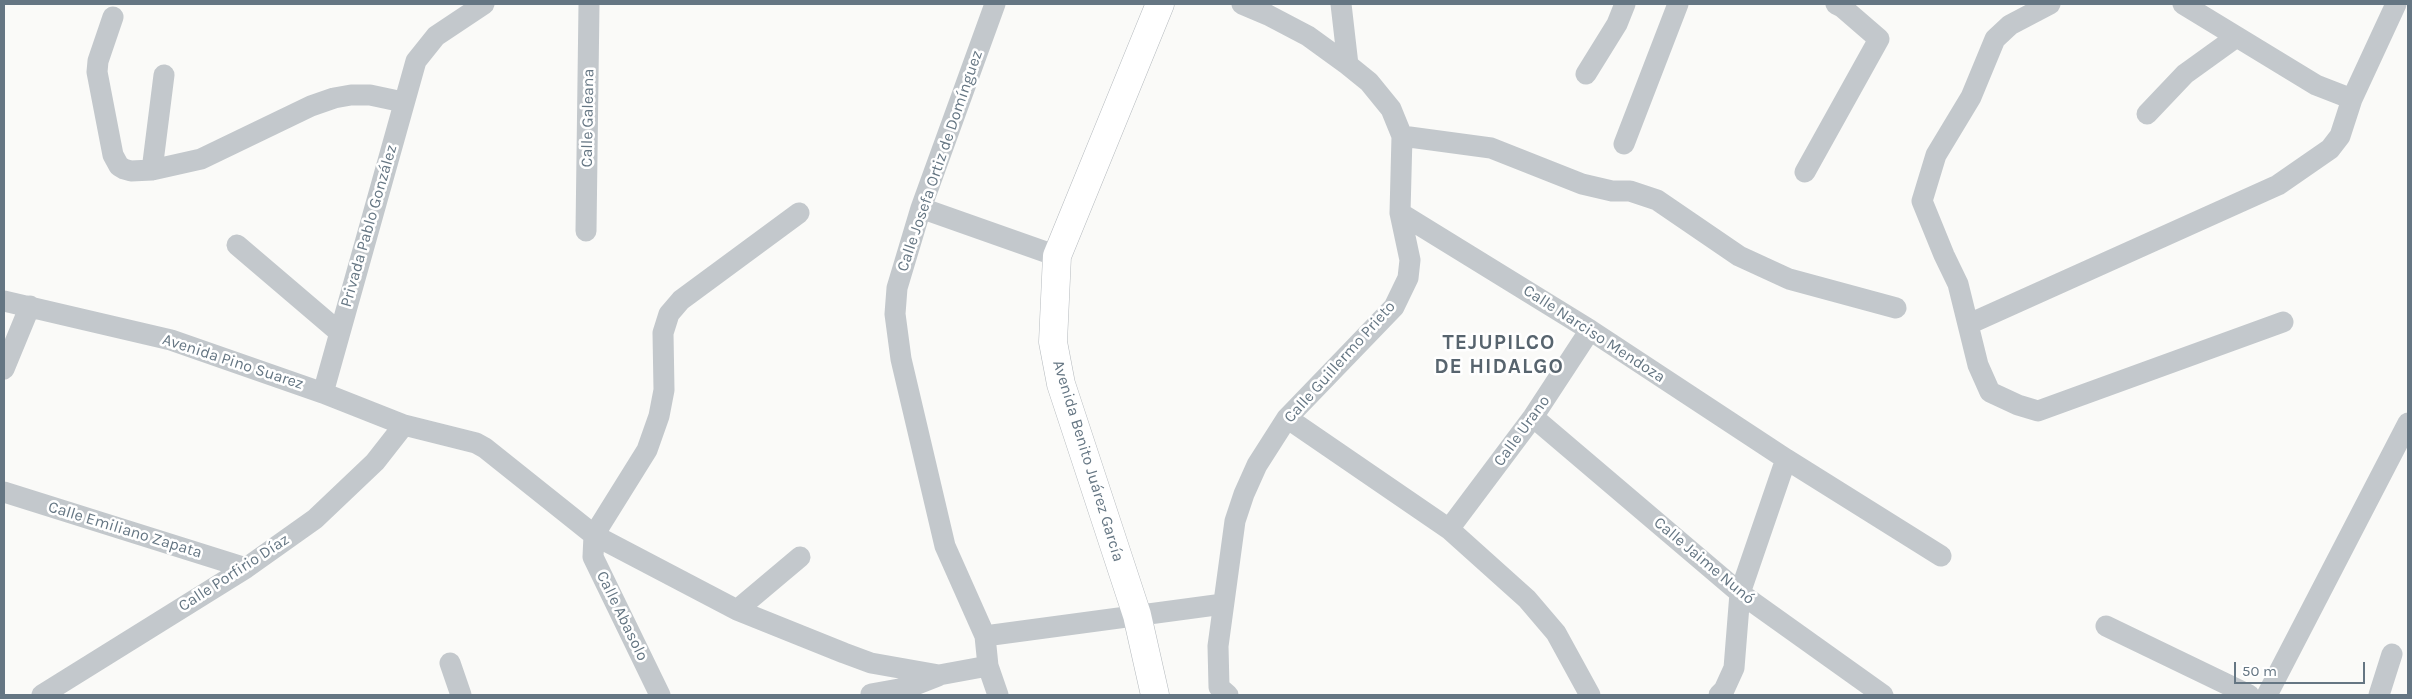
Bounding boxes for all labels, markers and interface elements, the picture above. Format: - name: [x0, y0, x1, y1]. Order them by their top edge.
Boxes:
- street label: Calle Josefa Ortiz de Domínguez: [893, 48, 987, 274]
- street label: Calle Galeana: [578, 69, 598, 167]
- street label: Privada Pablo González: [337, 143, 401, 309]
- street label: Calle Narciso Mendoza: [1520, 281, 1668, 387]
- street label: Calle Guillermo Prieto: [1280, 297, 1400, 427]
- street label: Avenida Pino Suarez: [160, 330, 306, 394]
- district label: TEJUPILCO DE HIDALGO: [1433, 330, 1565, 380]
- street label: Avenida Benito Juárez García: [1048, 358, 1128, 564]
- street label: Calle Urano: [1490, 392, 1554, 470]
- street label: Calle Emiliano Zapata: [46, 497, 204, 563]
- street label: Calle Jaime Nunó: [1650, 513, 1758, 609]
- street label: Calle Porfirio Díaz: [175, 530, 293, 616]
- street label: Calle Abasolo: [592, 568, 652, 664]
- scale bar: [2237, 652, 2368, 684]
- text: 50 m: [2242, 662, 2277, 680]

